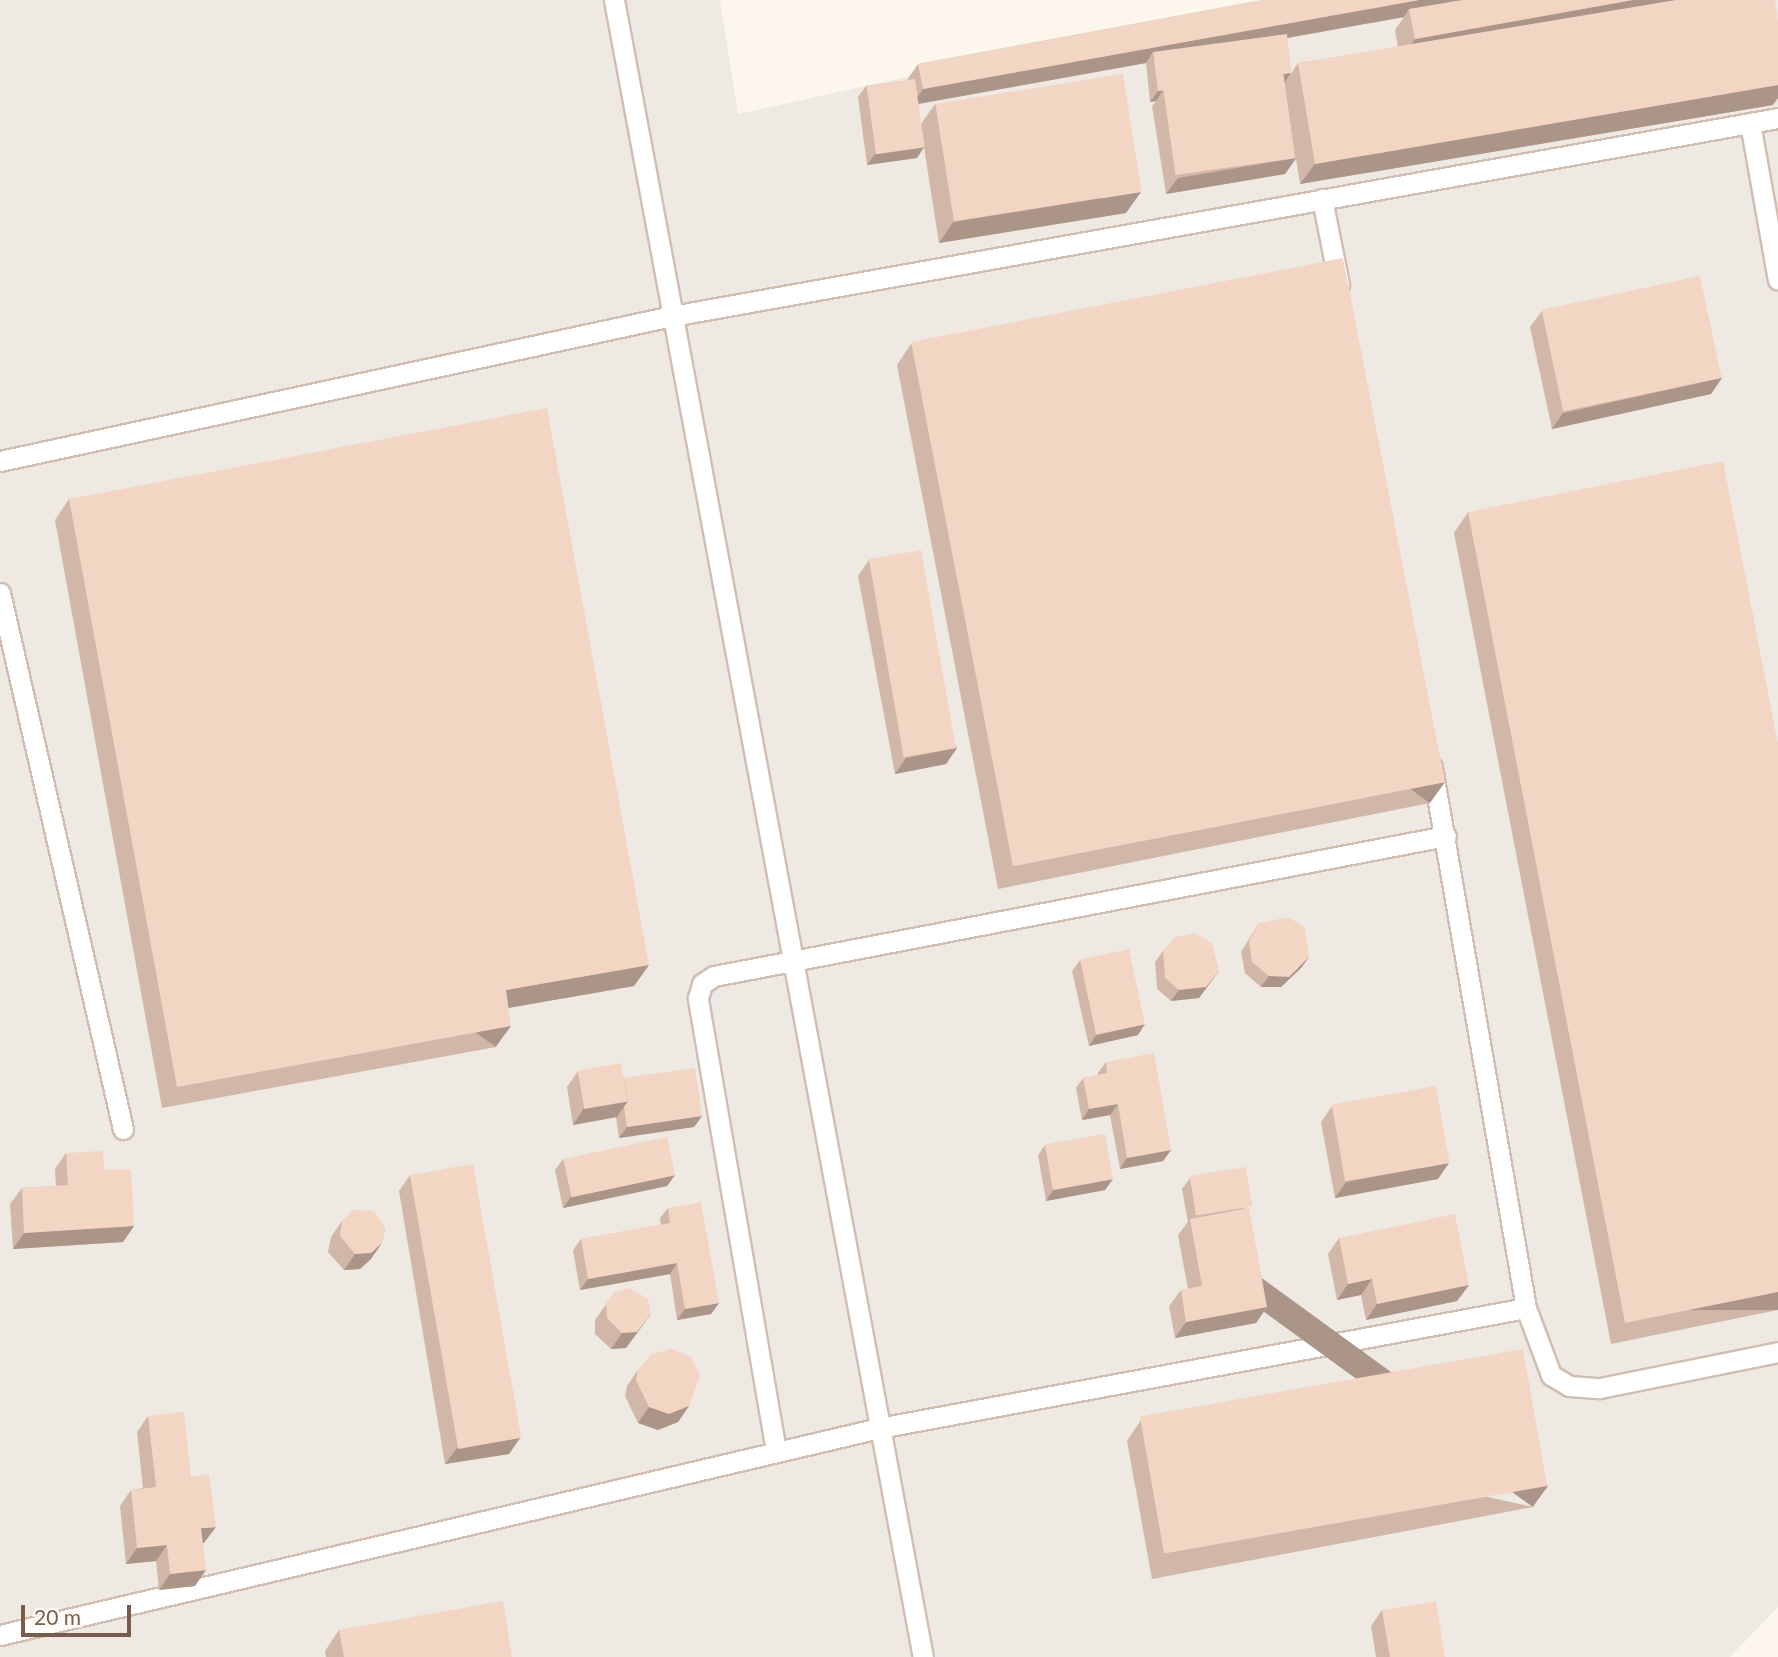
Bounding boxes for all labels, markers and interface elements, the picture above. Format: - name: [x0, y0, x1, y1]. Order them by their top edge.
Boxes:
- scale bar: [24, 1590, 135, 1634]
- text: 20 m: [34, 1604, 81, 1629]

